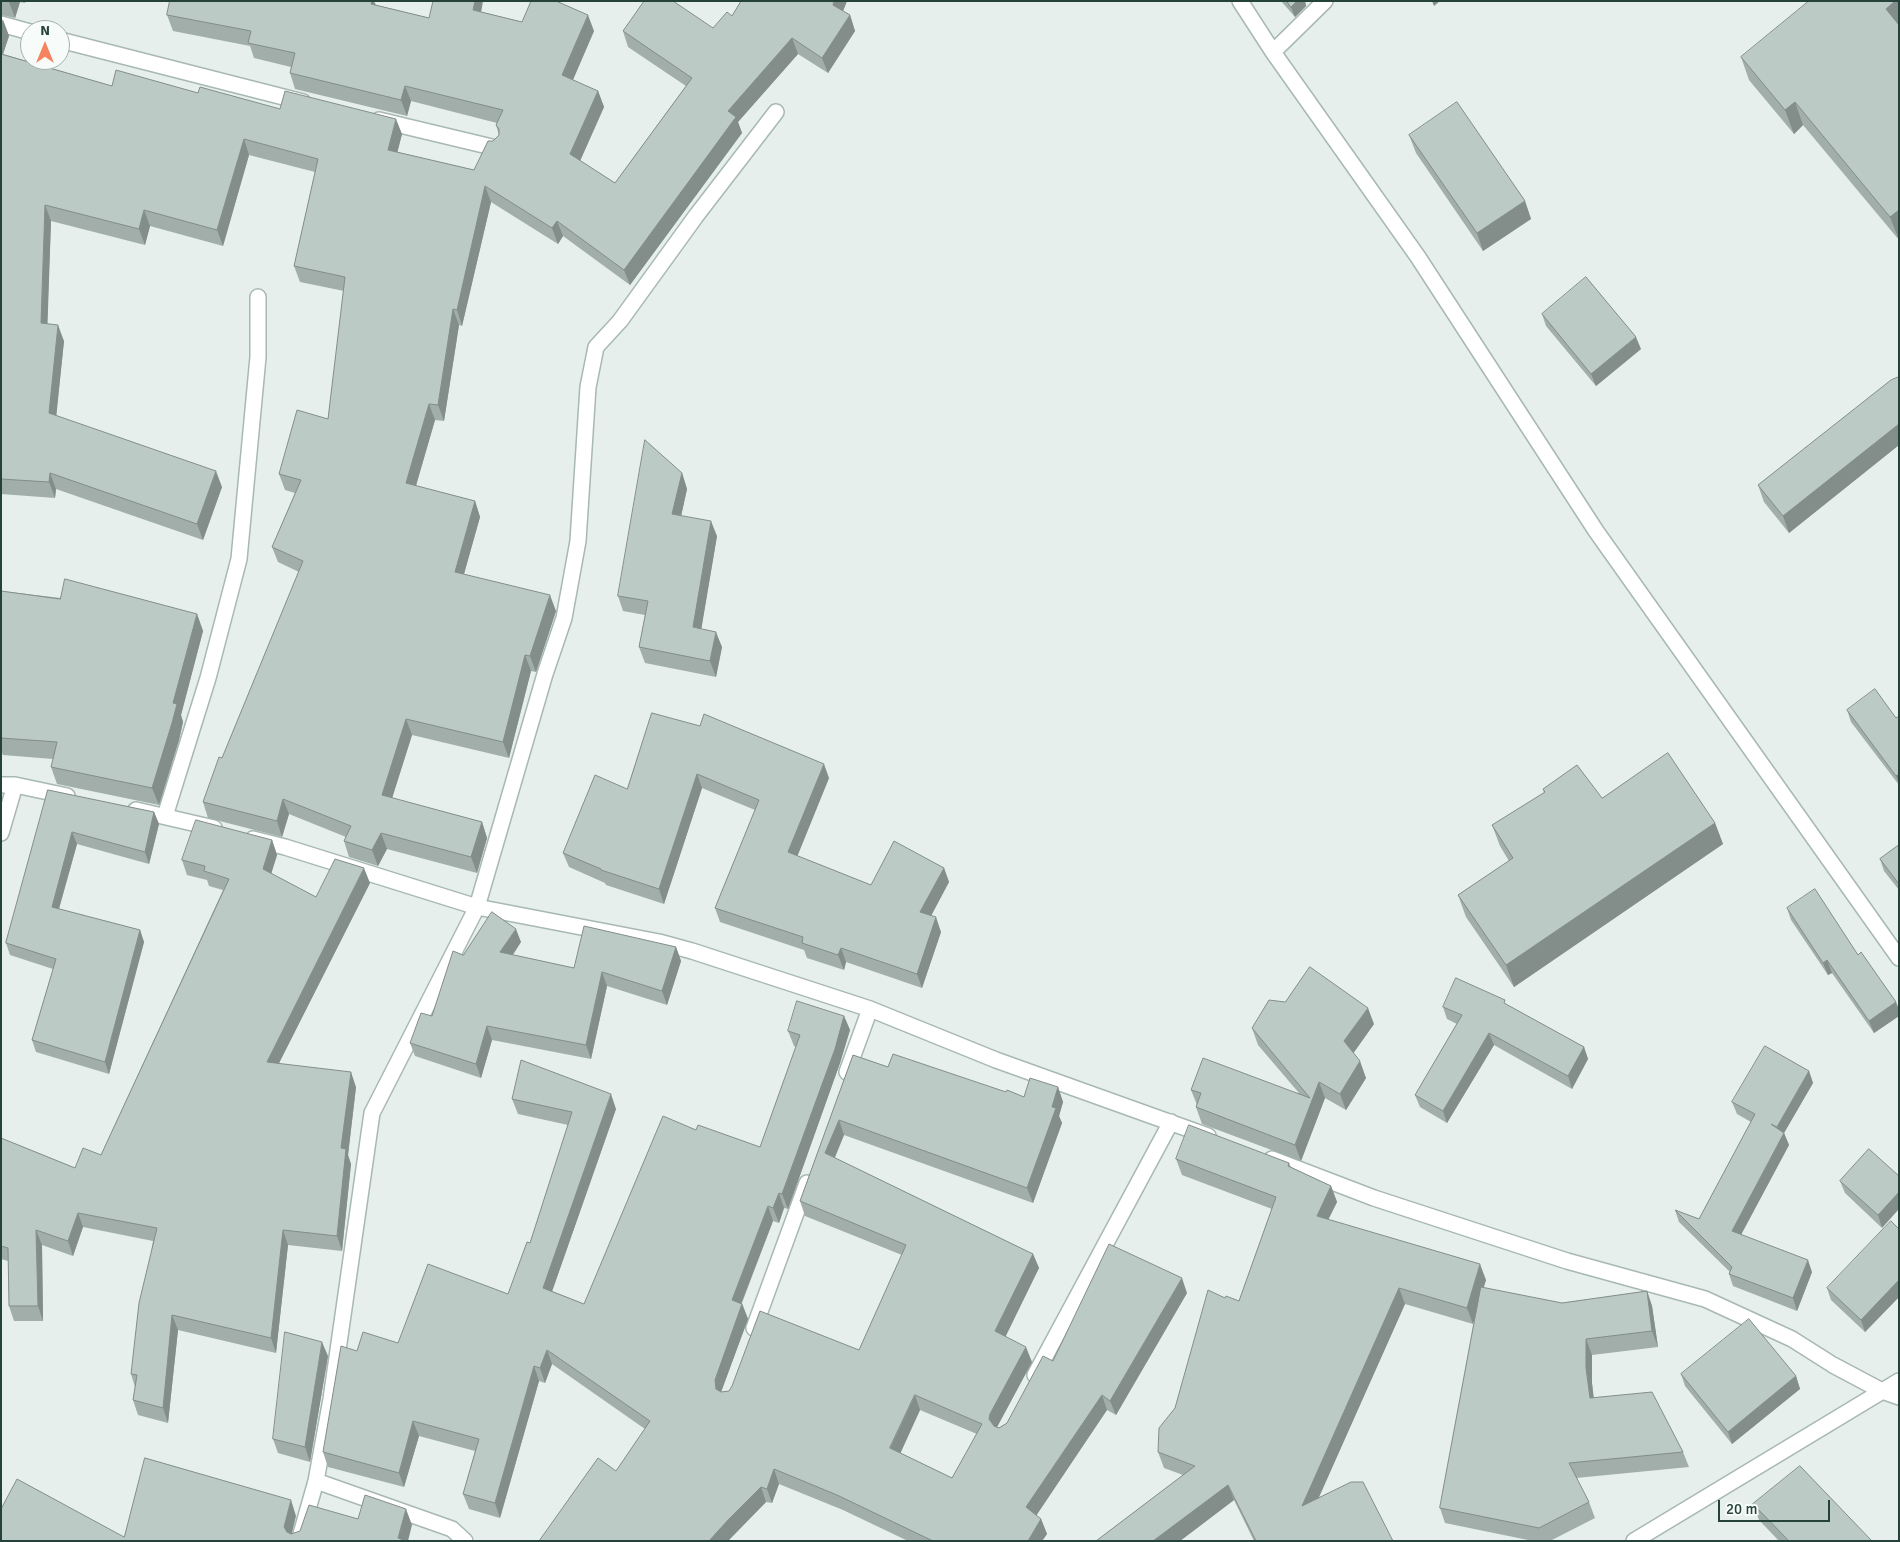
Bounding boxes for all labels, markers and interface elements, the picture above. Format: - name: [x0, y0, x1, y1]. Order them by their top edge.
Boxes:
- north arrow: [20, 20, 70, 70]
- text: N: [40, 22, 50, 39]
- scale bar: [1720, 1490, 1832, 1522]
- text: 20 m: [1726, 1500, 1757, 1518]

